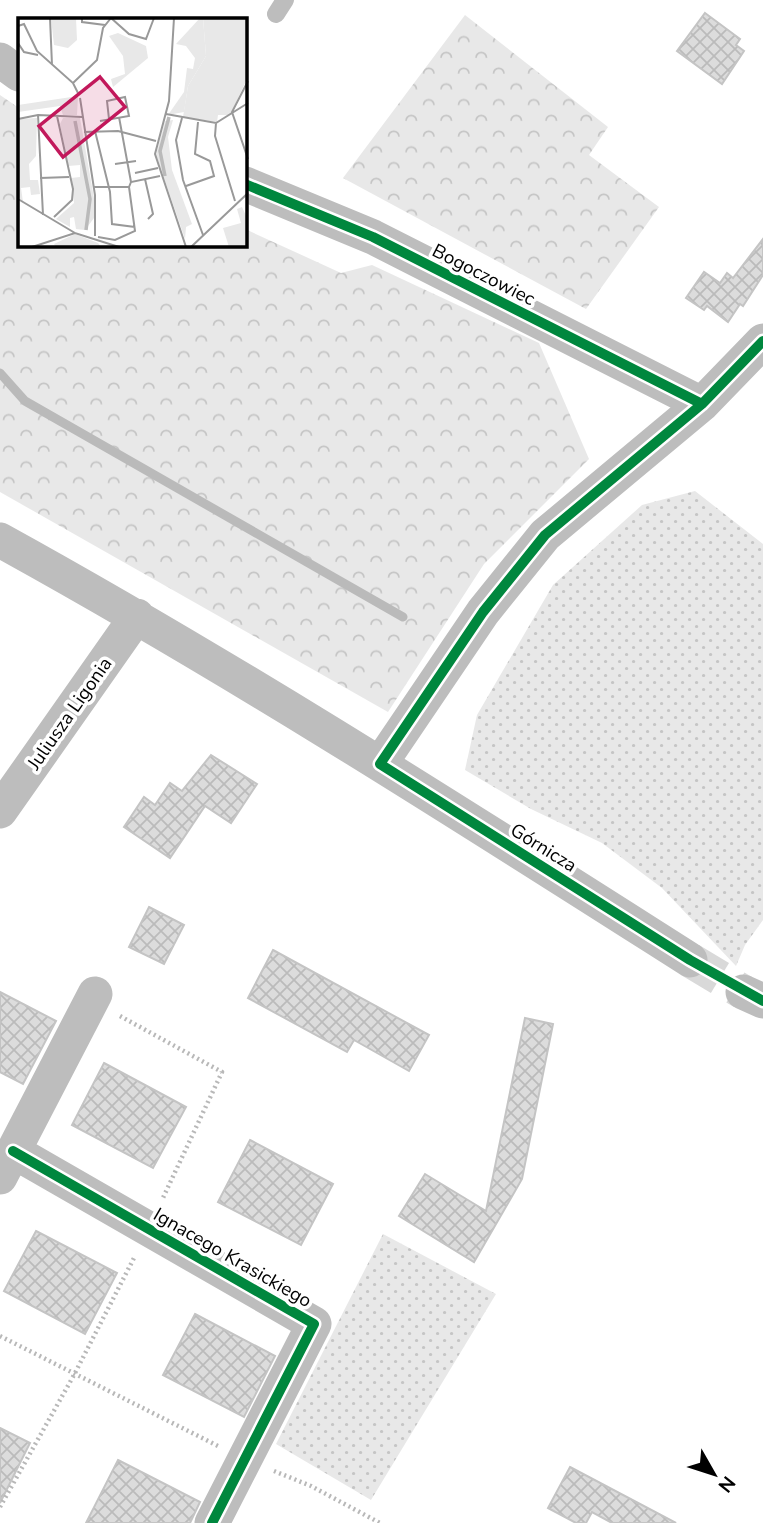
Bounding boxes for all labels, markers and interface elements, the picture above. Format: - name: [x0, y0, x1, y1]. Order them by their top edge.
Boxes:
- inset map: [18, 18, 247, 247]
- street label: Bogoczowiec: [428, 238, 540, 312]
- street label: Juliusza Ligonia: [21, 652, 118, 776]
- street label: Górnicza: [505, 817, 582, 878]
- street label: Ignacego Krasickiego: [149, 1202, 316, 1314]
- north arrow: [679, 1439, 749, 1509]
- text: N: [712, 1470, 741, 1498]

